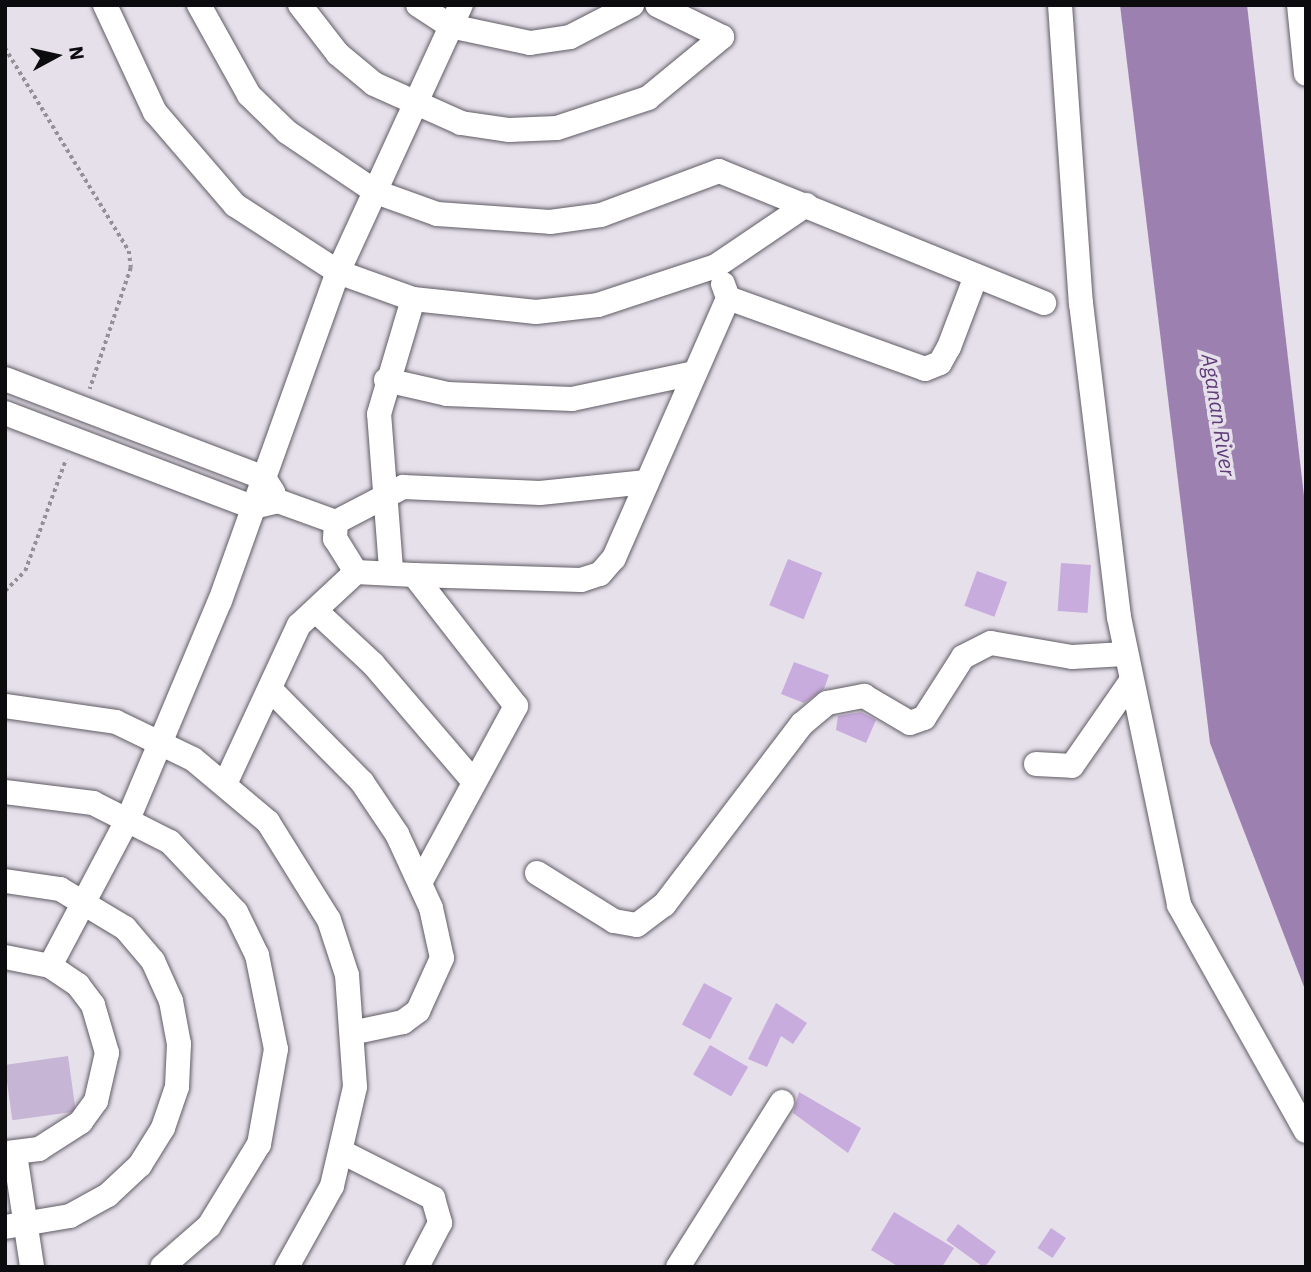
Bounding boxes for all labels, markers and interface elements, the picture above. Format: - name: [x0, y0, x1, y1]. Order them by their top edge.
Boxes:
- north arrow: [21, 21, 91, 91]
- text: N: [64, 45, 90, 62]
- water label: Aganan River: [1197, 352, 1241, 478]

